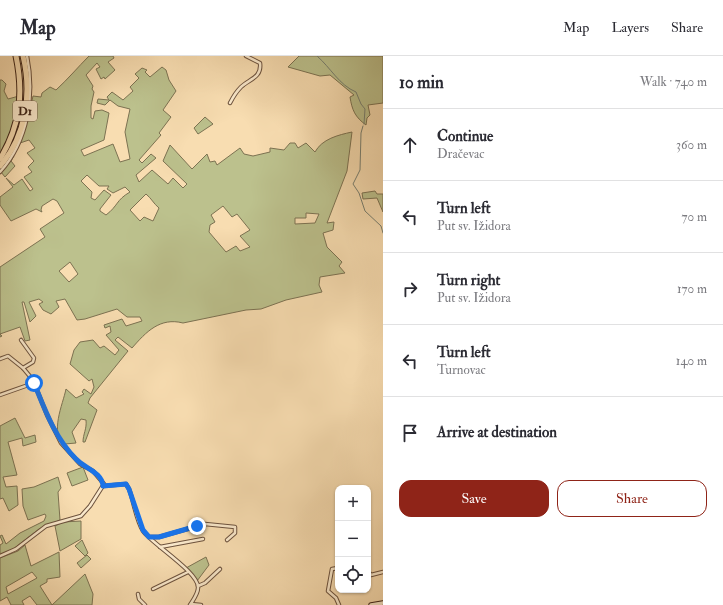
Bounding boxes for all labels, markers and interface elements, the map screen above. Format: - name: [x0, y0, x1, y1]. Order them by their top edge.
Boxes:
- text: Map: [20, 16, 56, 40]
- text: Map: [563, 19, 589, 36]
- text: Layers: [611, 19, 649, 36]
- text: Share: [671, 19, 703, 36]
- text: 10 min: [399, 72, 444, 93]
- text: Walk · 740 m: [640, 74, 707, 90]
- road number: D1: [13, 101, 37, 121]
- text: Continue: [437, 127, 493, 146]
- icon: ahead: [399, 134, 421, 156]
- text: 360 m: [676, 137, 707, 153]
- text: Dračevac: [437, 146, 485, 162]
- text: Turn left: [437, 199, 491, 218]
- icon: left: [399, 206, 421, 228]
- text: 70 m: [682, 209, 707, 225]
- text: Put sv. Ižidora: [437, 218, 511, 234]
- text: Turn right: [437, 271, 500, 290]
- icon: right: [399, 278, 421, 300]
- text: 170 m: [677, 281, 707, 297]
- text: Put sv. Ižidora: [437, 290, 511, 306]
- text: Turn left: [437, 343, 491, 362]
- icon: left: [399, 350, 421, 372]
- text: 140 m: [676, 353, 707, 369]
- text: Turnovac: [437, 362, 486, 378]
- route start: [25, 374, 43, 392]
- icon: arrive: [399, 422, 421, 444]
- text: Arrive at destination: [437, 423, 557, 442]
- button: Save: [399, 480, 549, 517]
- button: Share: [557, 480, 707, 517]
- map controls: [335, 485, 371, 593]
- button: +: [335, 485, 371, 521]
- route end: [188, 517, 206, 535]
- button: −: [335, 521, 371, 557]
- button: locate: [335, 557, 371, 593]

